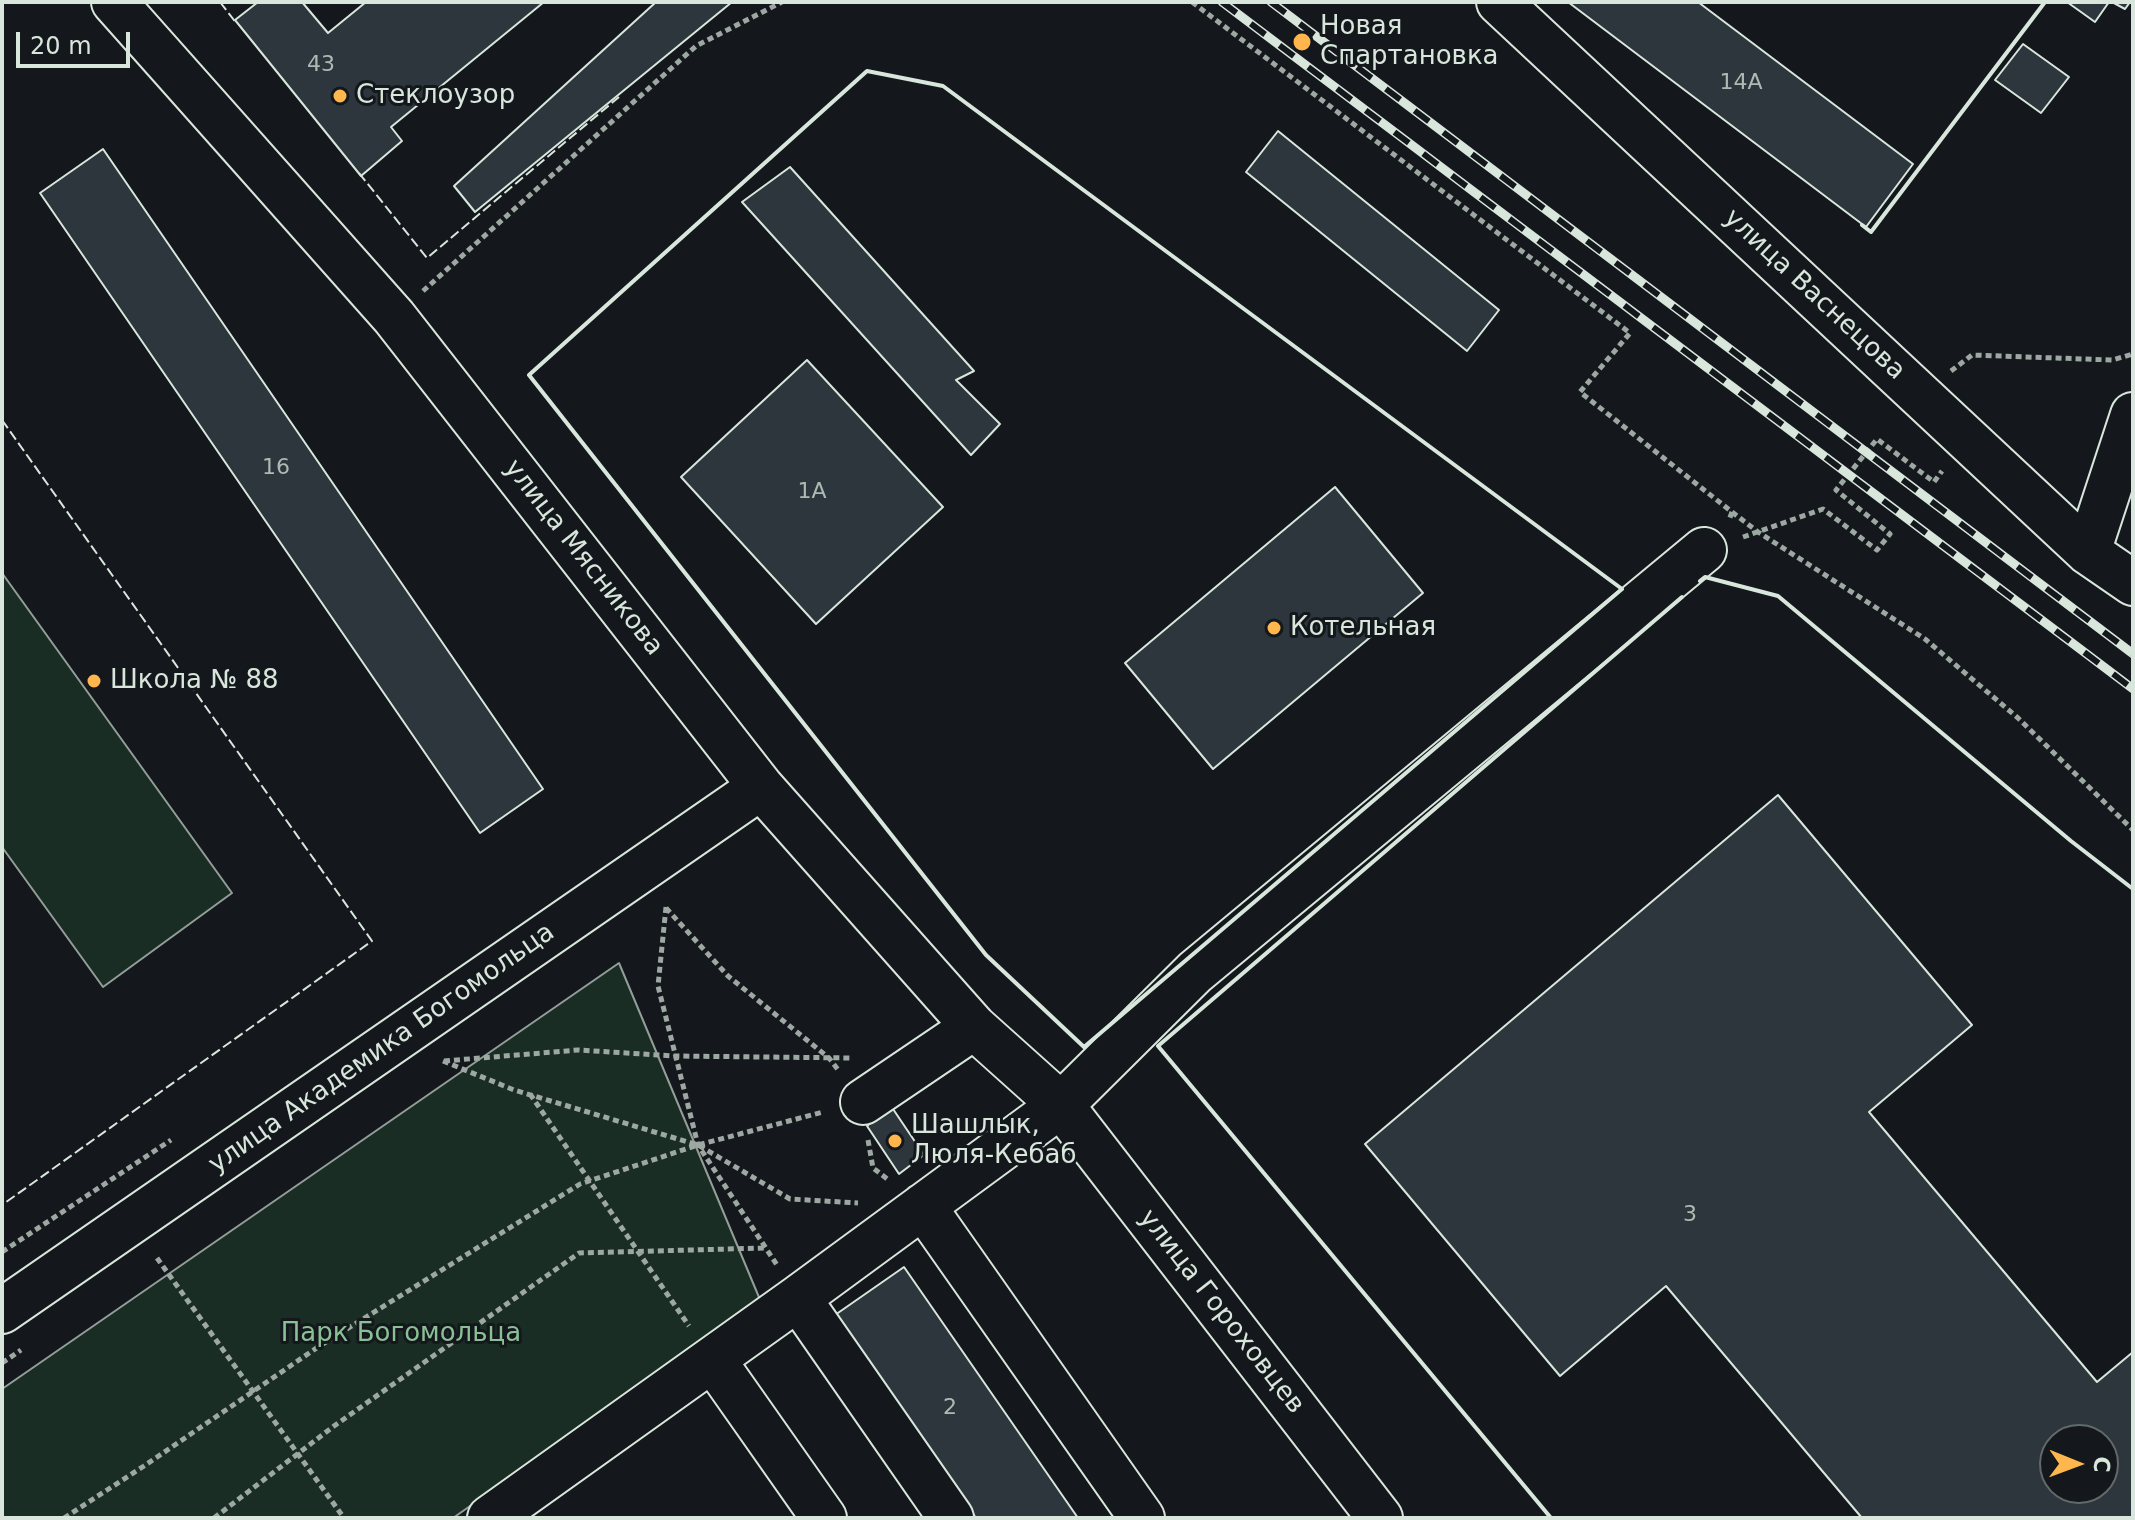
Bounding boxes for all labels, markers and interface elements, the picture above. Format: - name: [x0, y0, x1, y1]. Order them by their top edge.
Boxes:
- place label: Новая Спартановка: [1320, 11, 1499, 72]
- scale bar: [20, 16, 134, 66]
- marker: Новая Спартановка: [1291, 31, 1313, 53]
- text: 20 m: [30, 32, 92, 60]
- house number: 43: [307, 52, 335, 78]
- house number: 14А: [1719, 70, 1763, 96]
- place label: Стеклоузор: [356, 80, 515, 112]
- marker: Стеклоузор: [331, 87, 349, 105]
- street label: улица Васнецова: [1717, 203, 1911, 387]
- street label: улица Мясникова: [497, 454, 669, 662]
- house number: 16: [262, 455, 290, 481]
- house number: 1А: [797, 479, 827, 505]
- place label: Котельная: [1290, 612, 1436, 644]
- marker: Котельная: [1265, 619, 1283, 637]
- place label: Школа № 88: [110, 665, 279, 697]
- marker: Школа № 88: [85, 672, 103, 690]
- street label: улица Академика Богомольца: [203, 917, 561, 1181]
- place label: Шашлык, Люля-Кебаб: [911, 1110, 1077, 1172]
- marker: Шашлык, Люля-Кебаб: [886, 1132, 904, 1150]
- house number: 3: [1683, 1202, 1697, 1228]
- street label: улица Гороховцев: [1132, 1204, 1310, 1420]
- park label: Парк Богомольца: [281, 1318, 521, 1350]
- house number: 2: [943, 1395, 957, 1421]
- north arrow: [2039, 1424, 2119, 1504]
- text: С: [2089, 1456, 2114, 1473]

